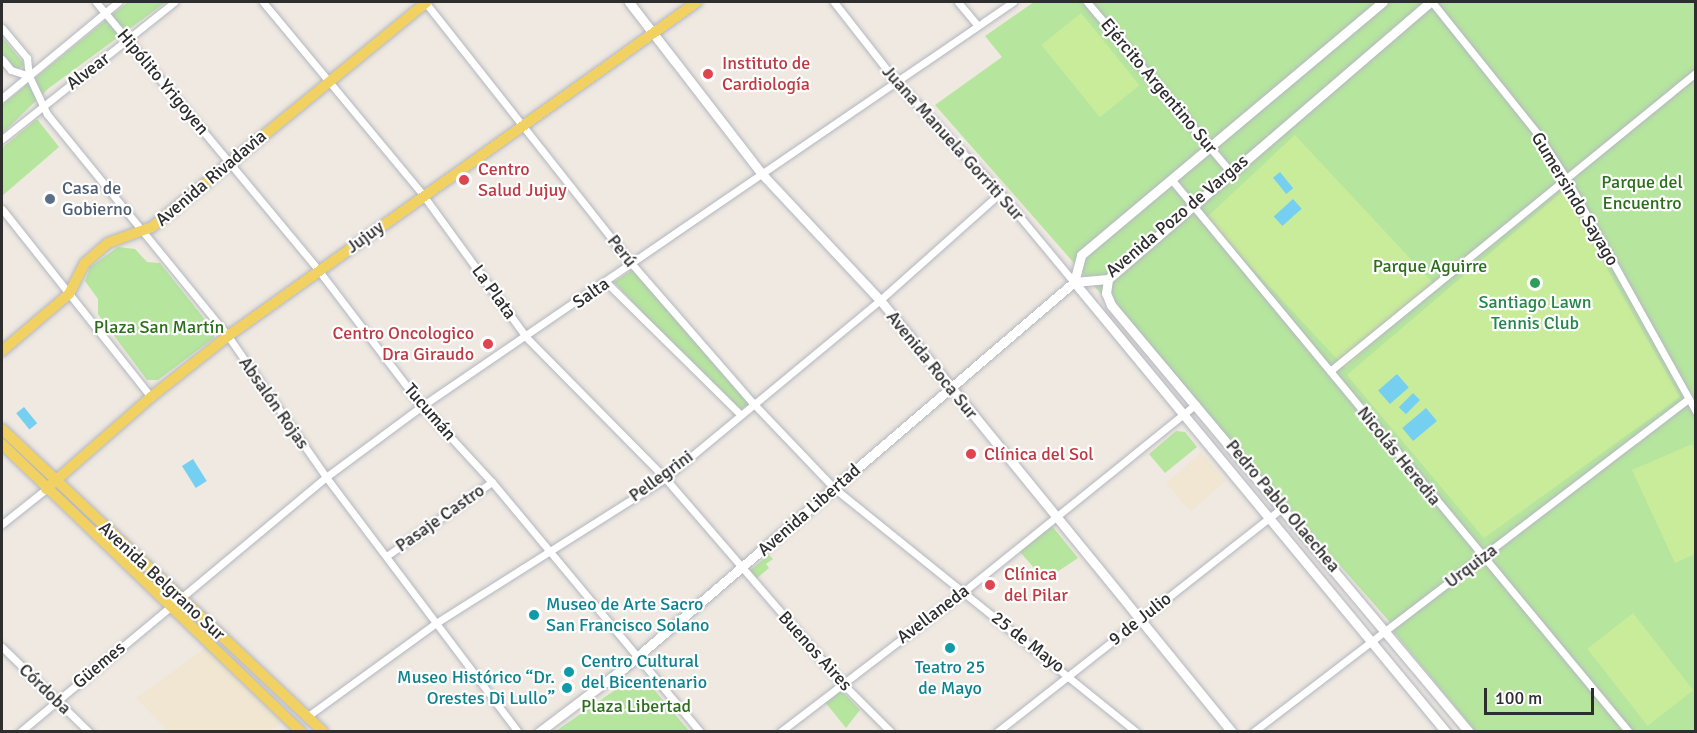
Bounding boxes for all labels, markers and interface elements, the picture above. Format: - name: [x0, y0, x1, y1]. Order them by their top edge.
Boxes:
- street label: Ejército Argentino Sur: [1096, 14, 1222, 158]
- street label: Hipólito Yrigoyen: [113, 25, 213, 139]
- street label: Alvear: [62, 48, 114, 94]
- place label: Instituto de Cardiología: [722, 53, 810, 96]
- street label: Juana Manuela Gorriti Sur: [878, 61, 1028, 225]
- marker: Instituto de Cardiología: [699, 65, 717, 83]
- street label: Avenida Rivadavia: [151, 125, 271, 231]
- street label: Gumersindo Sayago: [1527, 128, 1623, 270]
- street label: Avenida Pozo de Vargas: [1101, 150, 1253, 282]
- place label: Centro Salud Jujuy: [478, 159, 567, 201]
- marker: Centro Salud Jujuy: [455, 171, 473, 189]
- park label: Parque del Encuentro: [1601, 172, 1683, 214]
- place label: Casa de Gobierno: [62, 178, 132, 220]
- marker: Casa de Gobierno: [43, 192, 57, 206]
- street label: Jujuy: [342, 216, 388, 258]
- street label: Perú: [603, 230, 641, 272]
- park label: Parque Aguirre: [1373, 255, 1487, 277]
- street label: La Plata: [467, 260, 521, 324]
- street label: Salta: [569, 273, 613, 313]
- marker: Santiago Lawn Tennis Club: [1528, 276, 1542, 290]
- place label: Santiago Lawn Tennis Club: [1478, 292, 1592, 334]
- street label: Avenida Roca Sur: [882, 307, 982, 423]
- park label: Plaza San Martín: [94, 316, 224, 338]
- place label: Centro Oncologico Dra Giraudo: [333, 323, 474, 366]
- marker: Centro Oncologico Dra Giraudo: [479, 335, 497, 353]
- street label: Absalón Rojas: [234, 353, 314, 453]
- street label: Tucumán: [399, 379, 461, 445]
- street label: Nicolás Heredia: [1353, 402, 1445, 510]
- street label: Pedro Pablo Olaechea: [1221, 435, 1345, 577]
- place label: Clínica del Sol: [984, 443, 1094, 465]
- marker: Clínica del Sol: [962, 445, 980, 463]
- street label: Pellegrini: [625, 446, 697, 506]
- street label: Avenida Libertad: [753, 459, 865, 561]
- street label: Pasaje Castro: [391, 479, 489, 557]
- street label: Avenida Belgrano Sur: [94, 517, 230, 645]
- street label: Urquiza: [1441, 539, 1501, 593]
- place label: Clínica del Pilar: [1004, 564, 1068, 606]
- marker: Clínica del Pilar: [981, 576, 999, 594]
- street label: Avellaneda: [893, 580, 973, 648]
- street label: 9 de Julio: [1104, 588, 1176, 650]
- place label: Museo de Arte Sacro San Francisco Solano: [546, 594, 709, 636]
- street label: Buenos Aires: [774, 607, 856, 695]
- street label: 25 de Mayo: [987, 607, 1069, 677]
- marker: Museo de Arte Sacro San Francisco Solano: [527, 608, 541, 622]
- street label: Güemes: [68, 637, 130, 693]
- marker: Teatro 25 de Mayo: [943, 641, 957, 655]
- place label: Centro Cultural del Bicentenario: [581, 651, 707, 694]
- place label: Teatro 25 de Mayo: [915, 657, 985, 700]
- street label: Córdoba: [14, 659, 76, 719]
- marker: Centro Cultural del Bicentenario: [562, 665, 576, 679]
- place label: Museo Histórico “Dr. Orestes Di Lullo”: [397, 667, 555, 710]
- scale bar: [1487, 676, 1596, 714]
- marker: Museo Histórico “Dr. Orestes Di Lullo”: [560, 681, 574, 695]
- text: 100 m: [1495, 687, 1542, 709]
- park label: Plaza Libertad: [581, 695, 691, 717]

